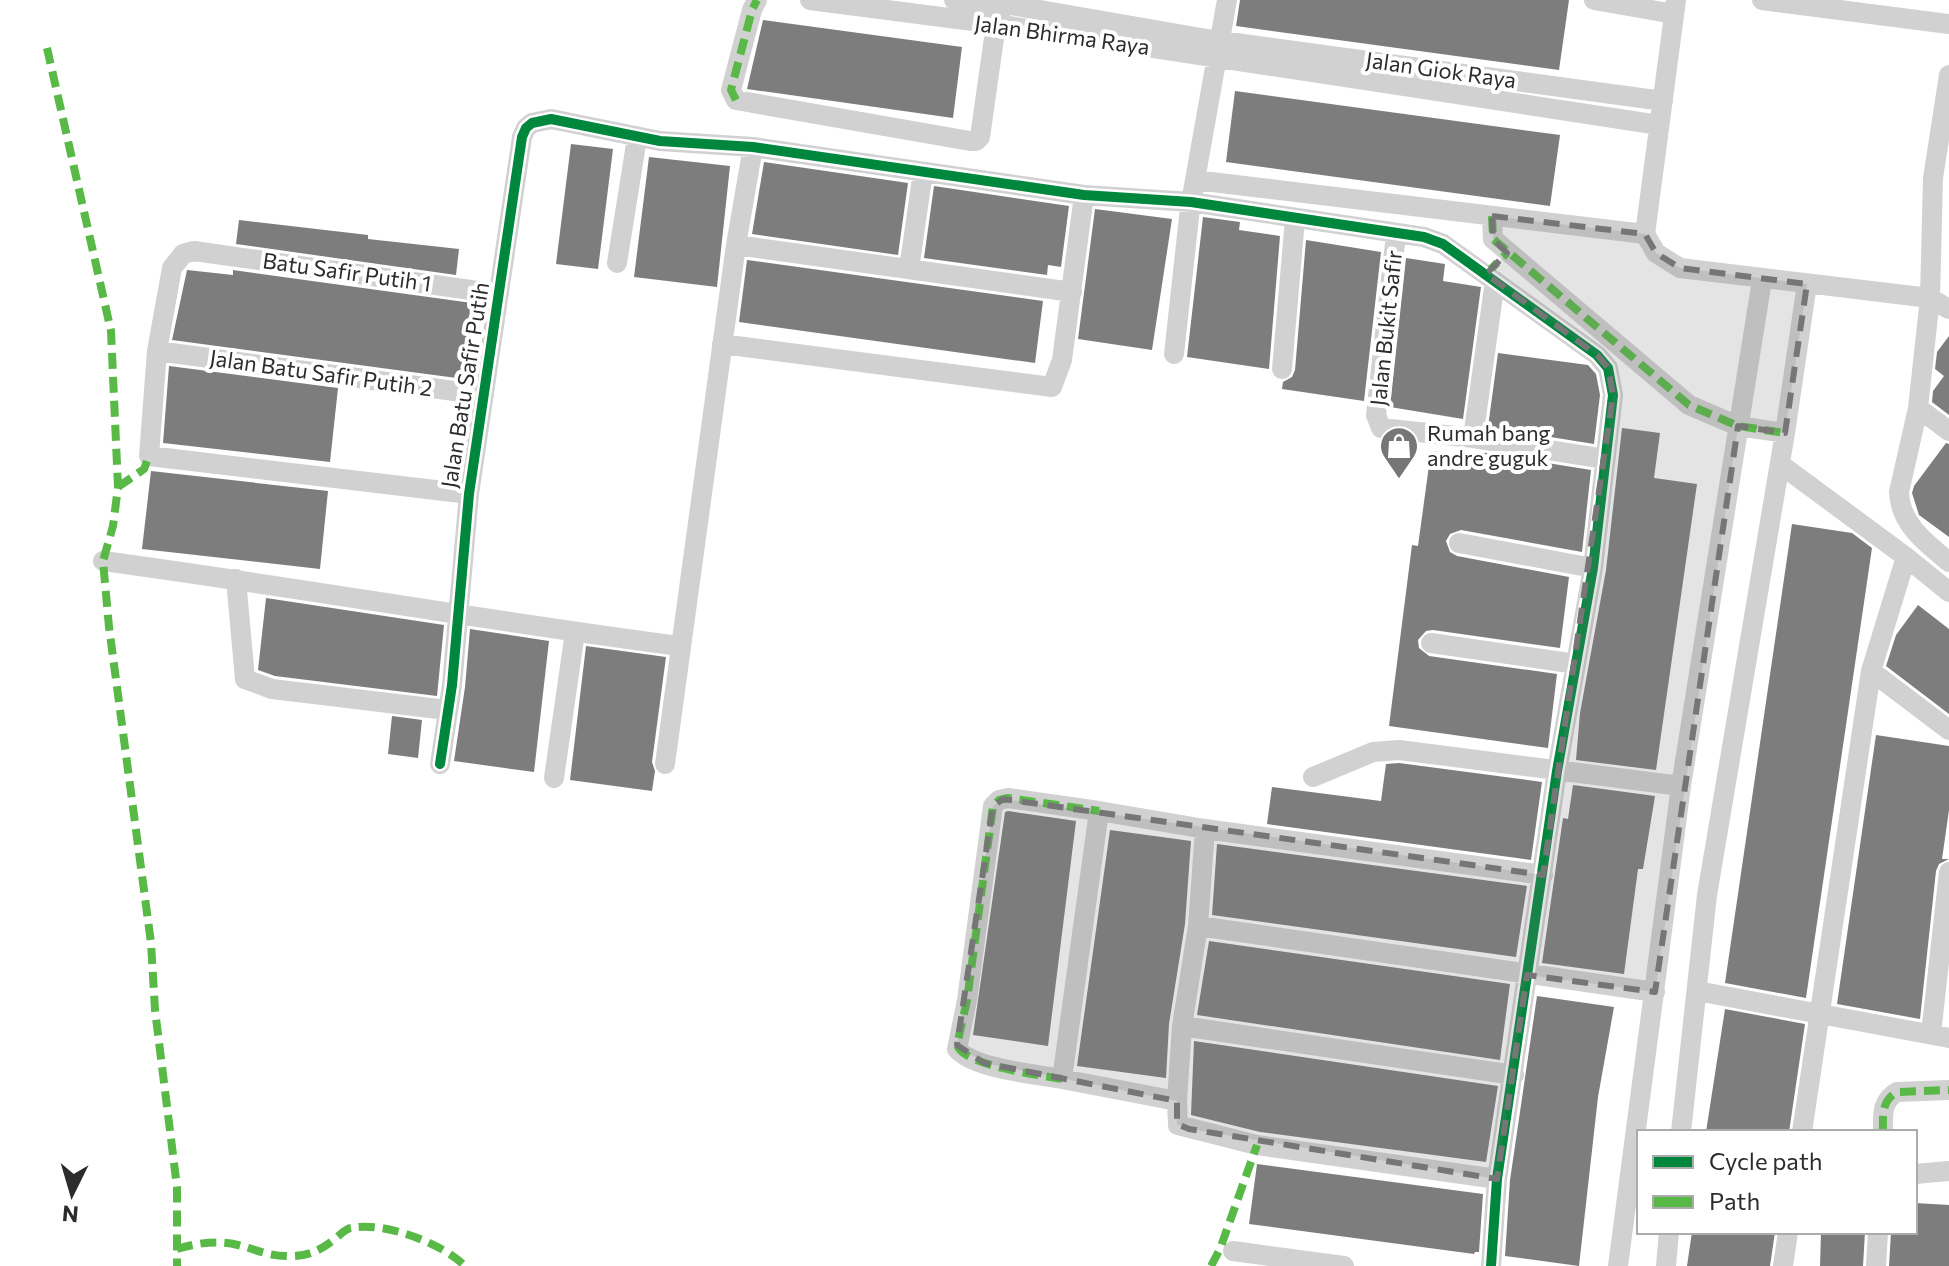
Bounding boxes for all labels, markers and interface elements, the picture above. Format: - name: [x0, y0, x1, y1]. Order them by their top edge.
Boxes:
- street label: Jalan Bhirma Raya: [973, 9, 1151, 60]
- street label: Jalan Giok Raya: [1364, 46, 1518, 93]
- street label: Batu Safir Putih 1: [261, 246, 433, 297]
- street label: Jalan Bukit Safir: [1364, 248, 1407, 407]
- street label: Jalan Batu Safir Putih: [435, 280, 494, 490]
- street label: Jalan Batu Safir Putih 2: [208, 344, 434, 402]
- place label: Rumah bang andre guguk: [1427, 419, 1551, 471]
- shop icon: Rumah bang andre guguk: [1378, 425, 1420, 480]
- legend: [1637, 1130, 1917, 1234]
- text: Cycle path: [1709, 1146, 1823, 1175]
- north arrow: [32, 1154, 112, 1234]
- text: Path: [1709, 1186, 1760, 1215]
- text: N: [61, 1200, 80, 1229]

